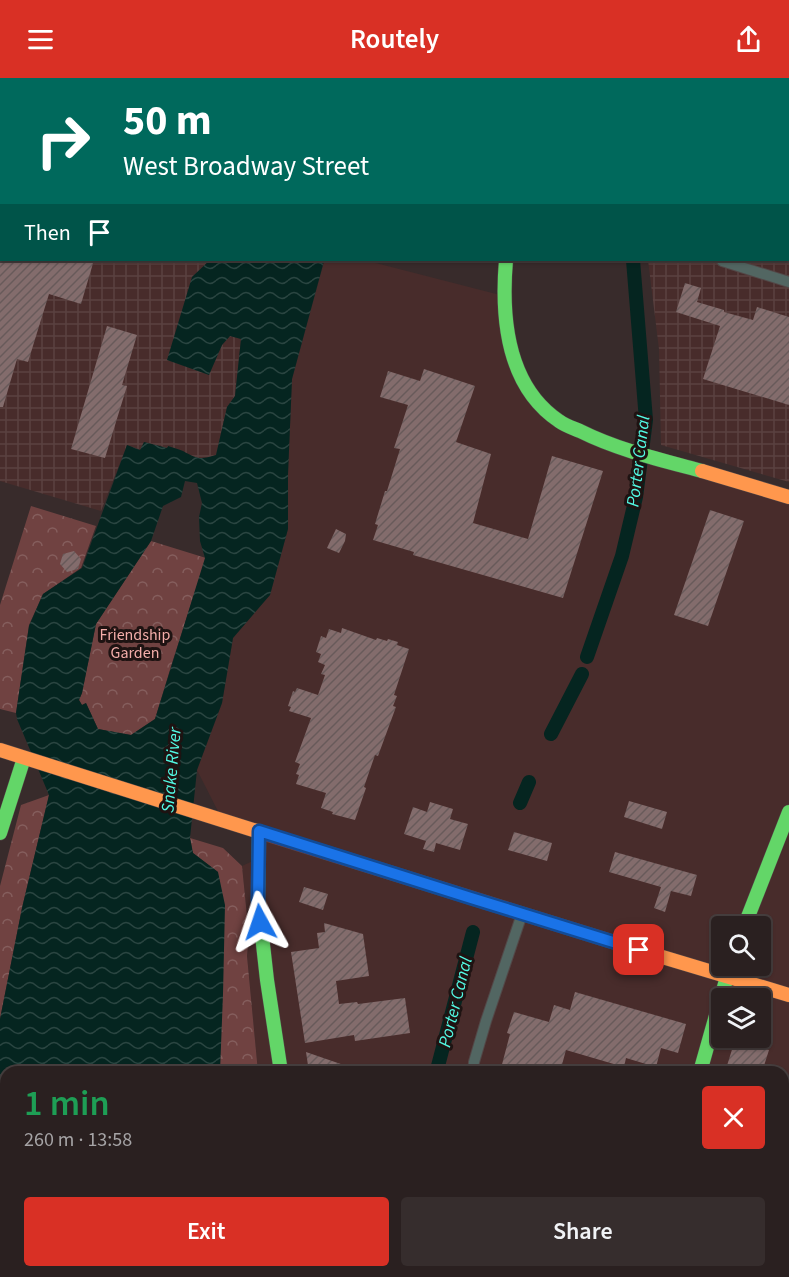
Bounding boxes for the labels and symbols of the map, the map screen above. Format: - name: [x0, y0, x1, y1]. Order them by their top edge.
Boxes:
- water label: Porter Canal: [620, 413, 657, 508]
- park label: Friendship Garden: [100, 624, 171, 664]
- water label: Snake River: [155, 725, 188, 814]
- position arrow: [228, 890, 292, 954]
- pin: [613, 924, 664, 975]
- water label: Porter Canal: [432, 954, 479, 1050]

